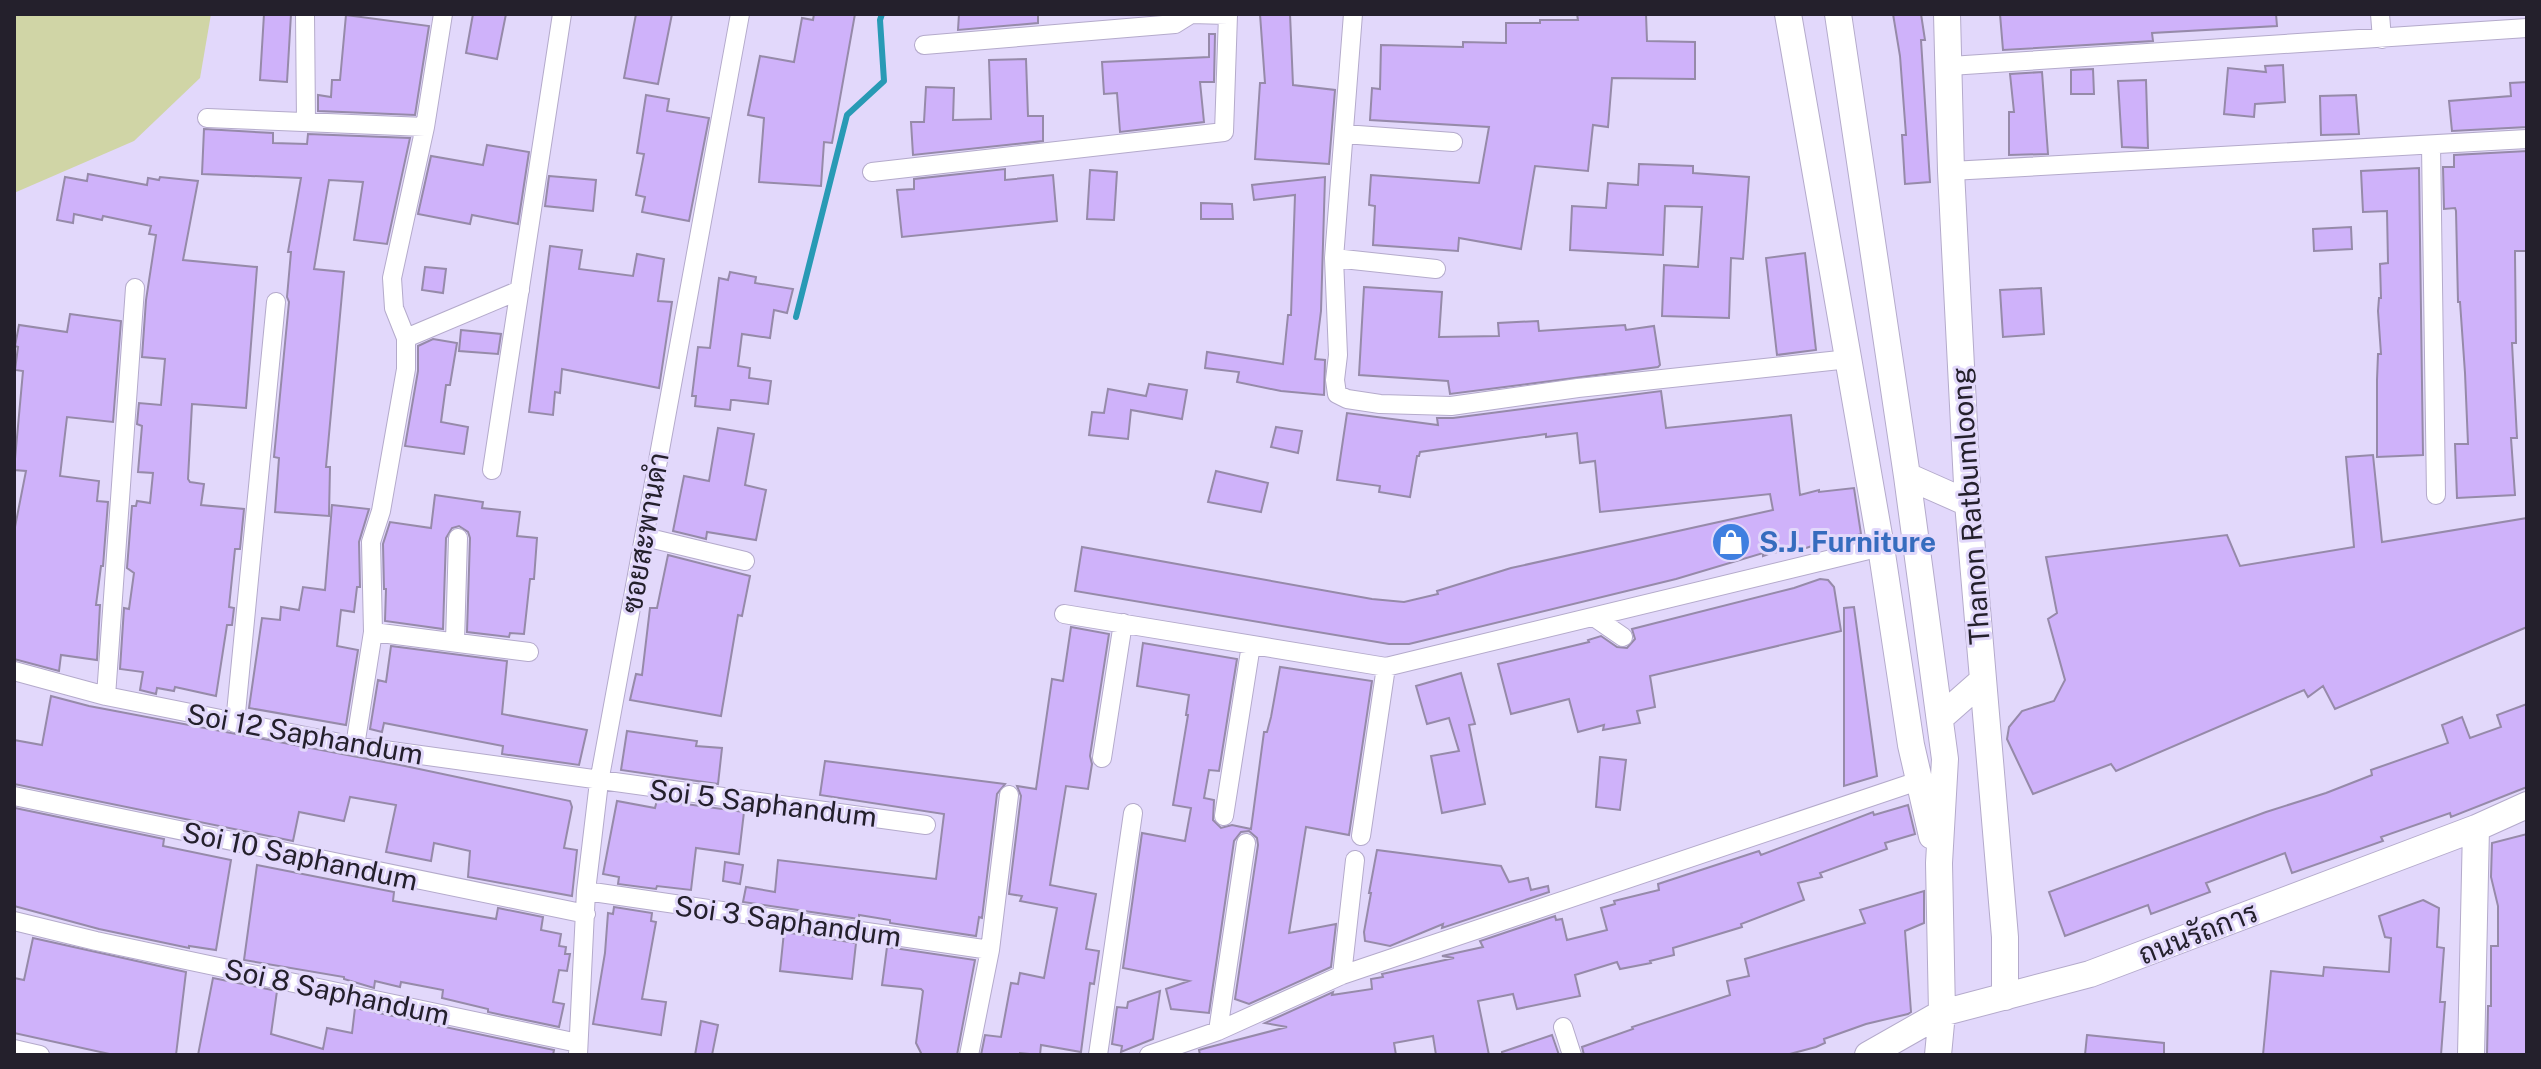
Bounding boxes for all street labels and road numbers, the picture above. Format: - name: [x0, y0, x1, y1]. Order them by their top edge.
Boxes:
- street label: Thanon Ratbumloong: [1943, 366, 1996, 646]
- street label: ซอยสะพานดำ: [614, 450, 675, 616]
- street label: Soi 12 Saphandum: [184, 696, 426, 771]
- street label: Soi 5 Saphandum: [647, 772, 879, 833]
- street label: Soi 10 Saphandum: [180, 814, 421, 897]
- street label: Soi 3 Saphandum: [673, 888, 904, 953]
- street label: ถนนรัถการ: [2133, 894, 2262, 970]
- street label: Soi 8 Saphandum: [222, 952, 453, 1031]

